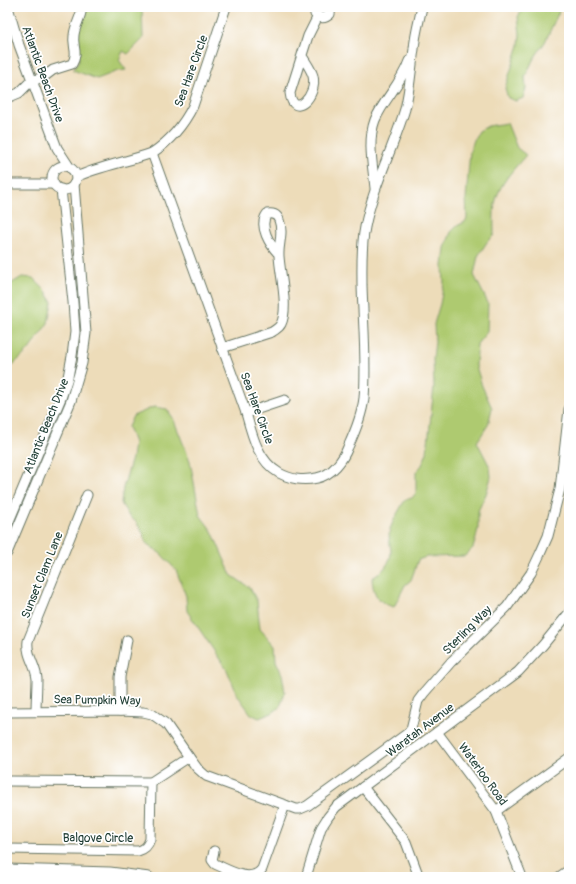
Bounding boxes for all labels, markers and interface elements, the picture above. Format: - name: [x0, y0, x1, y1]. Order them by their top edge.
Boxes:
- street label: Atlantic Beach Drive: [18, 24, 67, 124]
- street label: Sea Hare Circle: [172, 33, 211, 109]
- street label: Sea Hare Circle: [237, 370, 277, 446]
- street label: Atlantic Beach Drive: [21, 376, 72, 476]
- street label: Sunset Clam Lane: [18, 530, 67, 621]
- street label: Sterling Way: [440, 603, 495, 658]
- street label: Sea Pumpkin Way: [53, 692, 141, 709]
- street label: Waratah Avenue: [383, 700, 457, 761]
- street label: Waterloo Road: [455, 740, 510, 809]
- street label: Balgove Circle: [63, 831, 133, 846]

